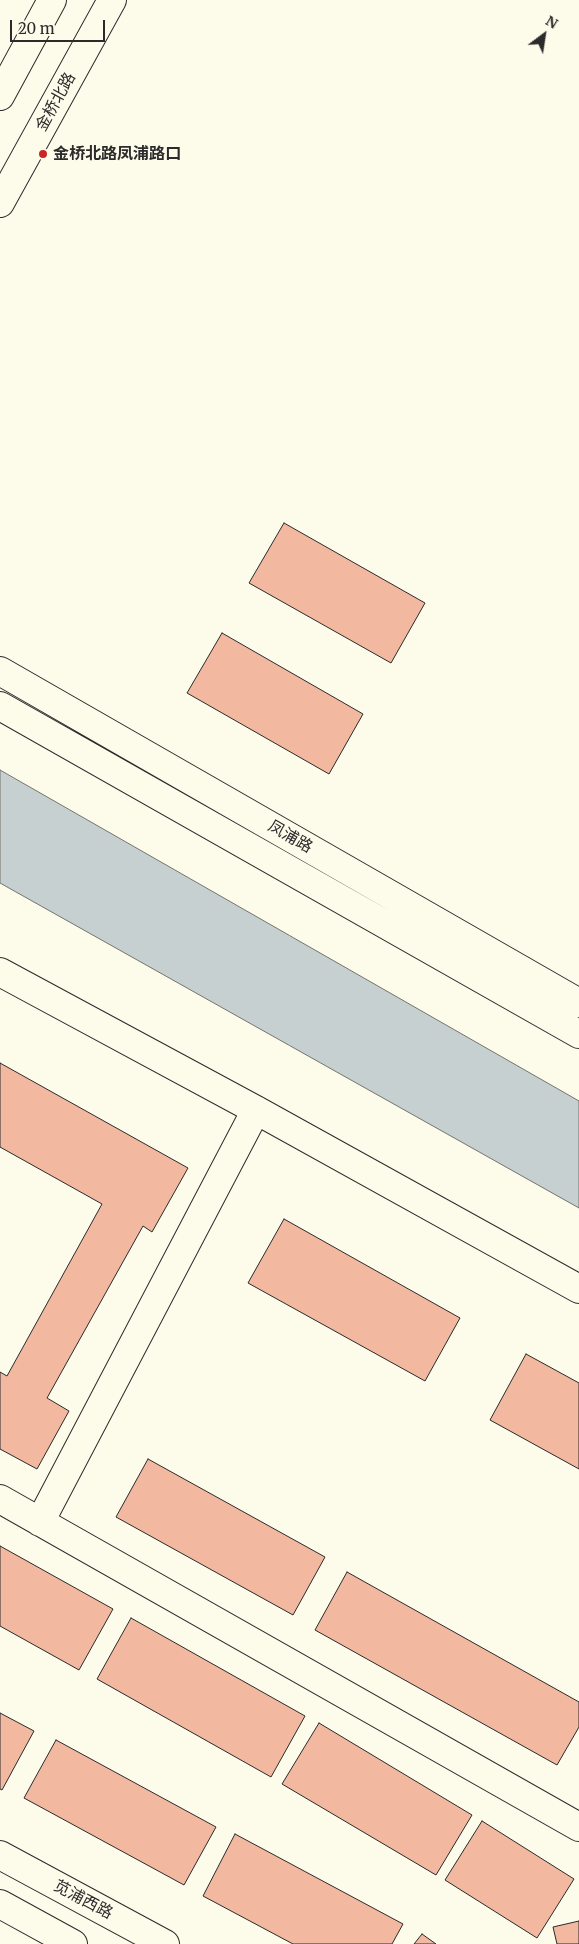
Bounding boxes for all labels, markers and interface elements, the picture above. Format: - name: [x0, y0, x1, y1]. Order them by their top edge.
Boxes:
- scale bar: [12, 10, 108, 42]
- north arrow: [519, 10, 569, 60]
- text: N: [542, 12, 561, 33]
- text: 20 m: [18, 19, 55, 38]
- street label: 金桥北路: [32, 69, 80, 135]
- place label: 金桥北路凤浦路口: [53, 144, 181, 164]
- marker: 金桥北路凤浦路口: [37, 148, 49, 160]
- street label: 凤浦路: [264, 817, 316, 857]
- street label: 苋浦西路: [50, 1877, 116, 1923]

